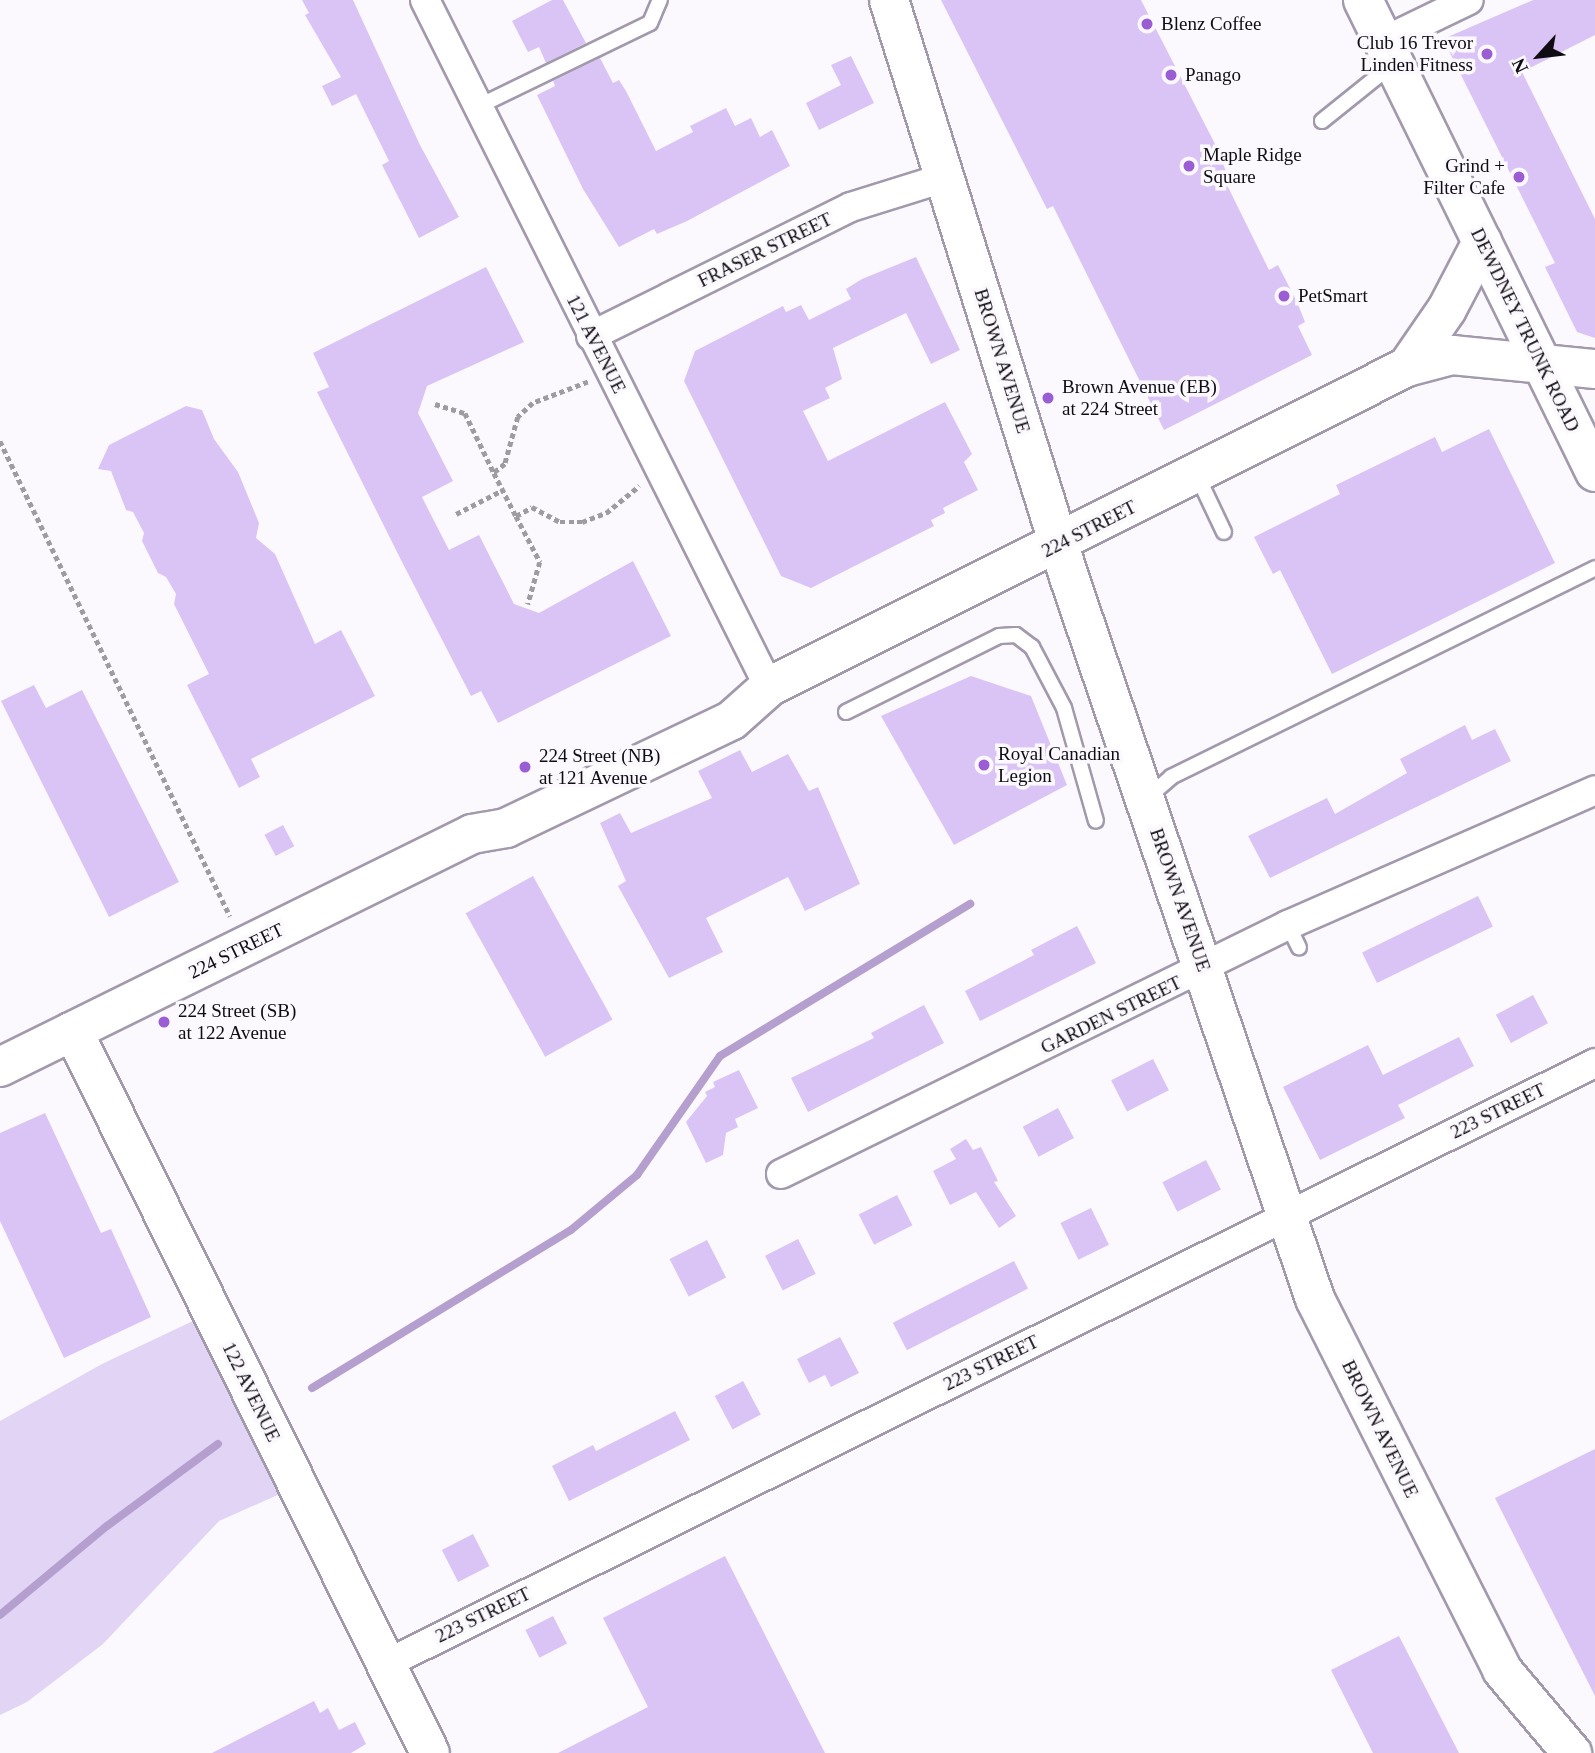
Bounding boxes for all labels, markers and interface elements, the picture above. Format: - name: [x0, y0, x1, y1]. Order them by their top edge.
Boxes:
- place label: Blenz Coffee: [1161, 13, 1261, 35]
- marker: Blenz Coffee: [1139, 16, 1155, 32]
- north arrow: [1504, 21, 1574, 91]
- place label: Club 16 Trevor Linden Fitness: [1357, 32, 1473, 76]
- marker: Club 16 Trevor Linden Fitness: [1479, 46, 1495, 62]
- text: N: [1507, 55, 1532, 77]
- place label: Panago: [1185, 64, 1241, 86]
- marker: Panago: [1163, 67, 1179, 83]
- place label: Maple Ridge Square: [1203, 144, 1302, 188]
- place label: Grind + Filter Cafe: [1423, 155, 1505, 199]
- marker: Maple Ridge Square: [1181, 158, 1197, 174]
- marker: Grind + Filter Cafe: [1511, 169, 1527, 185]
- street label: FRASER STREET: [694, 208, 836, 292]
- street label: DEWDNEY TRUNK ROAD: [1465, 224, 1585, 436]
- street label: BROWN AVENUE: [969, 285, 1035, 437]
- place label: PetSmart: [1298, 285, 1368, 307]
- marker: PetSmart: [1276, 288, 1292, 304]
- street label: 121 AVENUE: [561, 290, 631, 398]
- place label: Brown Avenue (EB) at 224 Street: [1062, 376, 1218, 420]
- marker: Brown Avenue (EB) at 224 Street: [1040, 390, 1056, 406]
- street label: 224 STREET: [1038, 495, 1140, 563]
- place label: Royal Canadian Legion: [998, 743, 1120, 787]
- place label: 224 Street (NB) at 121 Avenue: [539, 745, 660, 789]
- marker: Royal Canadian Legion: [976, 757, 992, 773]
- marker: 224 Street (NB) at 121 Avenue: [517, 759, 533, 775]
- street label: BROWN AVENUE: [1145, 825, 1215, 975]
- street label: 224 STREET: [185, 918, 287, 984]
- street label: GARDEN STREET: [1037, 971, 1185, 1059]
- place label: 224 Street (SB) at 122 Avenue: [178, 1000, 296, 1044]
- marker: 224 Street (SB) at 122 Avenue: [156, 1014, 172, 1030]
- street label: 223 STREET: [1447, 1078, 1549, 1144]
- street label: 223 STREET: [940, 1330, 1042, 1396]
- street label: 122 AVENUE: [217, 1338, 285, 1446]
- street label: BROWN AVENUE: [1337, 1356, 1423, 1502]
- street label: 223 STREET: [432, 1582, 534, 1648]

